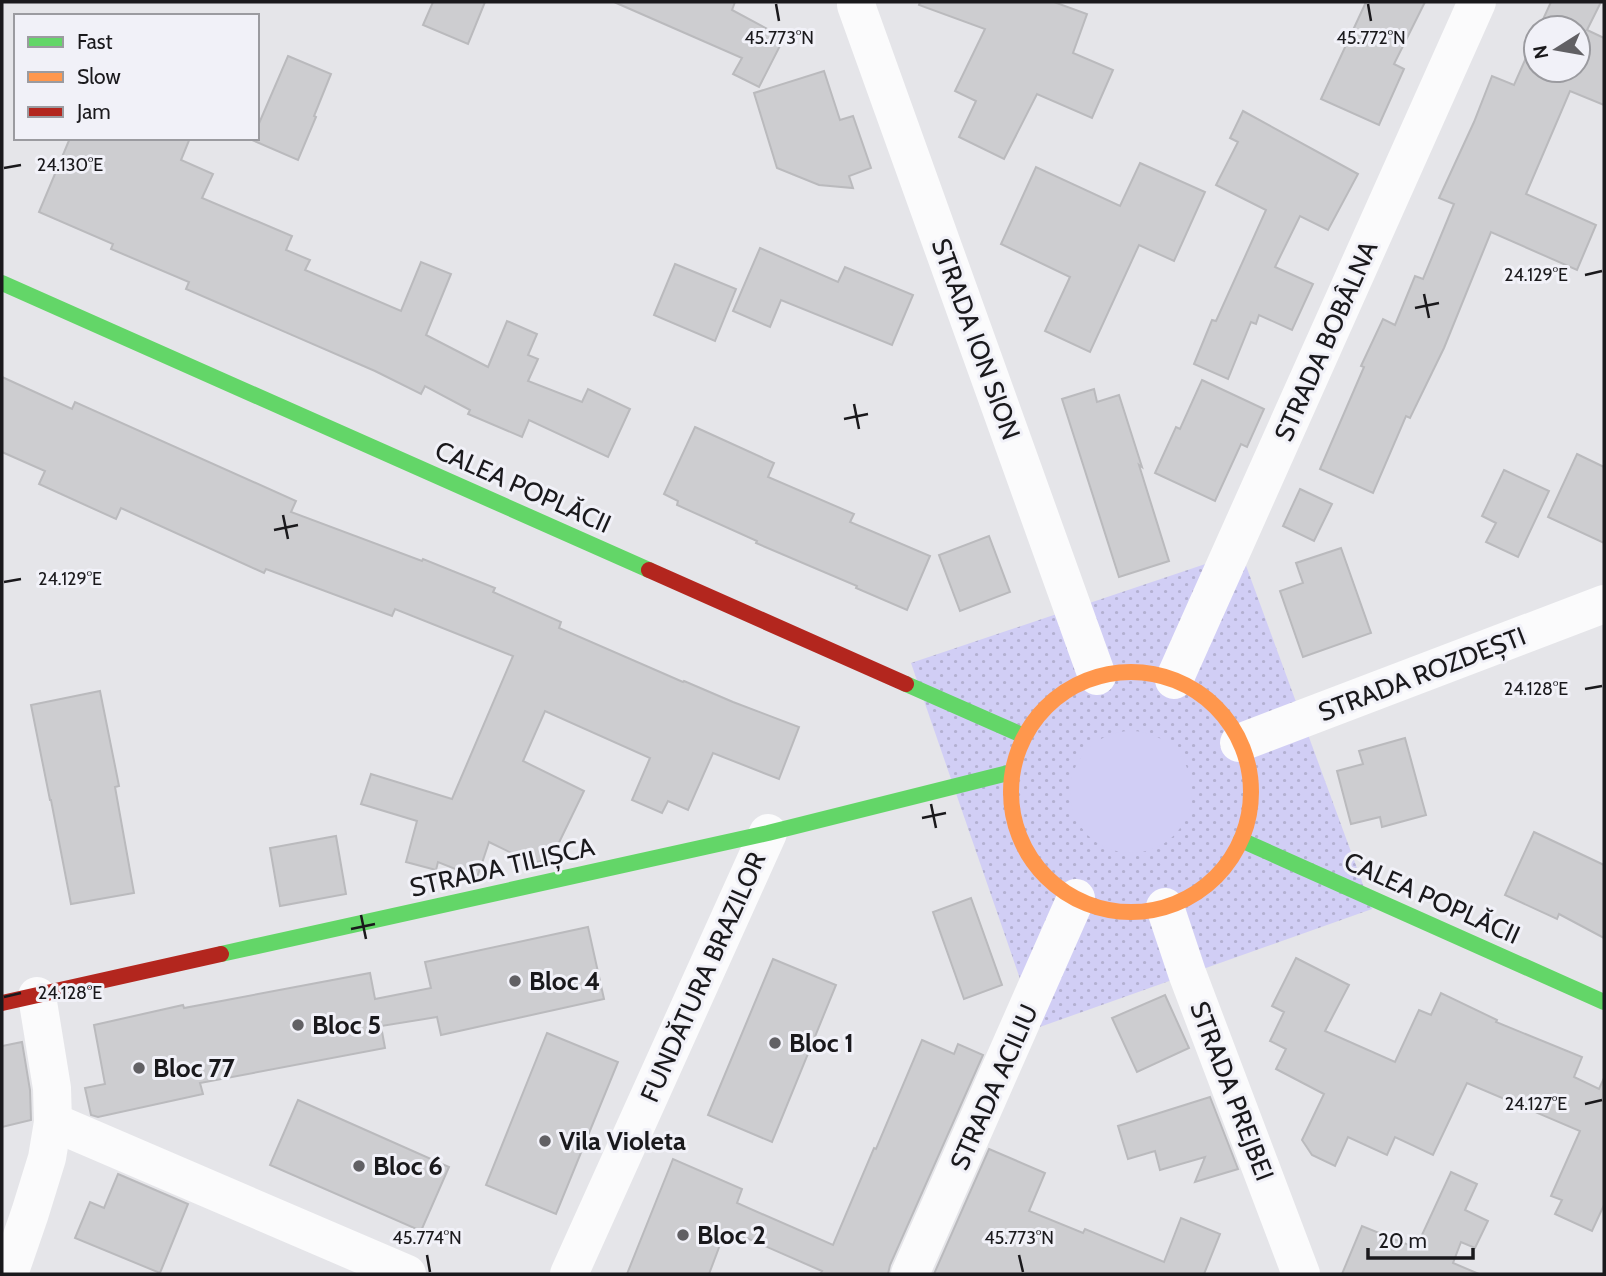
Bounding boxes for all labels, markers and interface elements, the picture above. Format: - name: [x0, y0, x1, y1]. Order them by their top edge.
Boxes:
- legend: [14, 14, 259, 140]
- north arrow: [1522, 14, 1592, 84]
- text: 45.773°N: [744, 27, 814, 49]
- text: 45.772°N: [1336, 27, 1406, 49]
- text: Fast: [77, 29, 113, 54]
- text: N: [1528, 43, 1553, 61]
- text: Slow: [77, 64, 121, 89]
- text: Jam: [76, 99, 111, 124]
- text: 24.130°E: [37, 154, 103, 176]
- street label: STRADA ION SION: [925, 234, 1027, 444]
- street label: STRADA BOBÂLNA: [1268, 236, 1384, 446]
- text: 24.129°E: [1504, 264, 1568, 286]
- street label: CALEA POPLĂCII: [430, 434, 616, 540]
- text: 24.129°E: [38, 568, 102, 590]
- street label: STRADA ROZDEȘTI: [1314, 620, 1531, 729]
- text: 24.128°E: [1504, 678, 1568, 700]
- street label: STRADA TILIȘCA: [407, 830, 598, 905]
- street label: CALEA POPLĂCII: [1339, 845, 1525, 951]
- street label: FUNDĂTURA BRAZILOR: [633, 847, 773, 1107]
- place label: Bloc 4: [529, 965, 600, 997]
- marker: Bloc 4: [507, 973, 523, 989]
- text: 24.128°E: [38, 982, 102, 1004]
- street label: STRADA PREJBEI: [1183, 997, 1281, 1185]
- street label: STRADA ACILIU: [943, 999, 1045, 1175]
- place label: Bloc 5: [312, 1009, 381, 1041]
- marker: Bloc 5: [290, 1017, 306, 1033]
- place label: Bloc 1: [789, 1027, 854, 1059]
- marker: Bloc 1: [767, 1035, 783, 1051]
- place label: Bloc 77: [153, 1052, 236, 1084]
- marker: Bloc 77: [131, 1060, 147, 1076]
- text: 24.127°E: [1505, 1093, 1567, 1115]
- place label: Vila Violeta: [559, 1125, 686, 1157]
- marker: Vila Violeta: [537, 1133, 553, 1149]
- place label: Bloc 6: [373, 1150, 443, 1182]
- marker: Bloc 6: [351, 1158, 367, 1174]
- scale bar: [1368, 1216, 1473, 1260]
- place label: Bloc 2: [697, 1219, 766, 1251]
- text: 45.774°N: [392, 1227, 462, 1249]
- marker: Bloc 2: [675, 1227, 691, 1243]
- text: 45.773°N: [984, 1227, 1054, 1249]
- text: 20 m: [1378, 1228, 1427, 1253]

